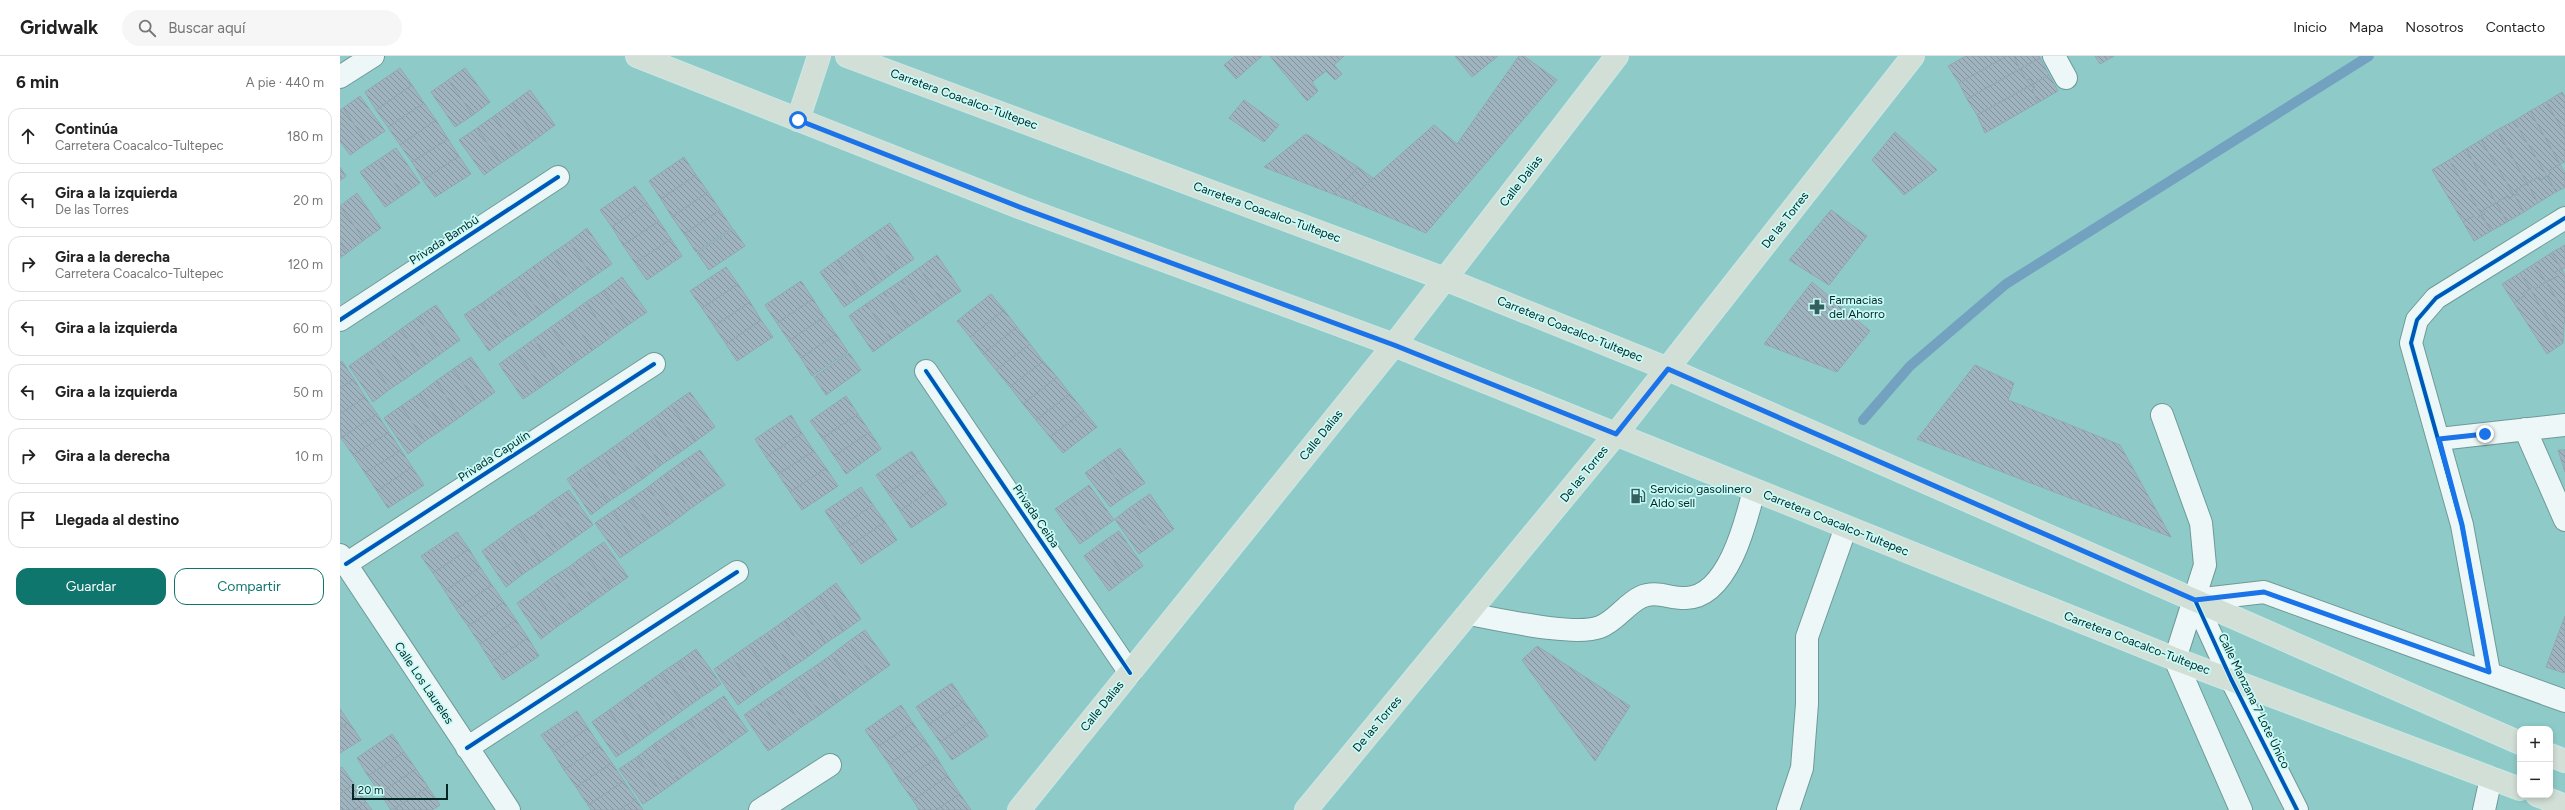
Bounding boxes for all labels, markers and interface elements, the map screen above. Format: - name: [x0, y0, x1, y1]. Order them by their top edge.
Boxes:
- search box: [122, 10, 402, 46]
- text: Gridwalk: [20, 16, 98, 39]
- icon: search: [136, 17, 158, 39]
- text: Buscar aquí: [168, 19, 245, 37]
- text: Inicio: [2293, 19, 2327, 36]
- text: Mapa: [2349, 19, 2383, 36]
- text: Nosotros: [2405, 19, 2464, 36]
- text: Contacto: [2486, 19, 2545, 36]
- street label: Carretera Coacalco-Tultepec: [888, 66, 1040, 132]
- text: 6 min: [16, 72, 59, 92]
- text: A pie · 440 m: [246, 75, 324, 90]
- route start: [789, 111, 807, 129]
- text: Continúa: [55, 120, 118, 138]
- icon: ahead: [17, 125, 39, 147]
- text: 180 m: [287, 129, 323, 144]
- text: Carretera Coacalco-Tultepec: [55, 138, 224, 153]
- street label: Calle Dalias: [1497, 152, 1546, 209]
- street label: Carretera Coacalco-Tultepec: [1191, 179, 1343, 245]
- text: Gira a la izquierda: [55, 184, 177, 202]
- icon: left: [17, 189, 39, 211]
- street label: De las Torres: [1758, 189, 1812, 251]
- text: 20 m: [293, 193, 323, 208]
- text: De las Torres: [55, 202, 129, 217]
- street label: Privada Bambú: [407, 212, 481, 268]
- text: Gira a la derecha: [55, 248, 170, 266]
- icon: right: [17, 253, 39, 275]
- text: 120 m: [288, 257, 323, 272]
- text: Carretera Coacalco-Tultepec: [55, 266, 224, 281]
- street label: Carretera Coacalco-Tultepec: [1495, 293, 1645, 365]
- place label: Farmacias del Ahorro: [1829, 293, 1885, 321]
- pharmacy icon: Farmacias del Ahorro: [1808, 298, 1826, 316]
- icon: left: [17, 317, 39, 339]
- text: Gira a la izquierda: [55, 319, 177, 337]
- text: 60 m: [293, 321, 323, 336]
- icon: left: [17, 381, 39, 403]
- text: Gira a la izquierda: [55, 383, 177, 401]
- text: 50 m: [293, 385, 323, 400]
- street label: Calle Dalias: [1296, 407, 1346, 463]
- route end: [2476, 425, 2494, 443]
- street label: Privada Capulín: [455, 427, 533, 484]
- street label: De las Torres: [1557, 443, 1611, 505]
- icon: right: [17, 445, 39, 467]
- text: Gira a la derecha: [55, 447, 170, 465]
- text: 10 m: [295, 449, 323, 464]
- street label: Privada Ceiba: [1010, 482, 1062, 550]
- place label: Servicio gasolinero Aldo sell: [1650, 482, 1752, 510]
- fuel station icon: Servicio gasolinero Aldo sell: [1629, 487, 1647, 505]
- street label: Carretera Coacalco-Tultepec: [1761, 487, 1911, 559]
- icon: arrive: [17, 509, 39, 531]
- text: Llegada al destino: [55, 511, 179, 529]
- button: Guardar: [16, 568, 166, 605]
- button: Compartir: [174, 568, 324, 605]
- street label: Carretera Coacalco-Tultepec: [2062, 609, 2213, 678]
- street label: Calle Manzana 7 Lote Único: [2215, 631, 2293, 771]
- street label: Calle Los Laureles: [391, 639, 457, 727]
- street label: Calle Dalias: [1077, 678, 1127, 734]
- street label: De las Torres: [1350, 693, 1405, 755]
- map controls: [2517, 726, 2553, 798]
- button: +: [2517, 726, 2553, 762]
- button: −: [2517, 762, 2553, 798]
- scale bar: [352, 782, 448, 801]
- text: 20 m: [358, 784, 383, 797]

